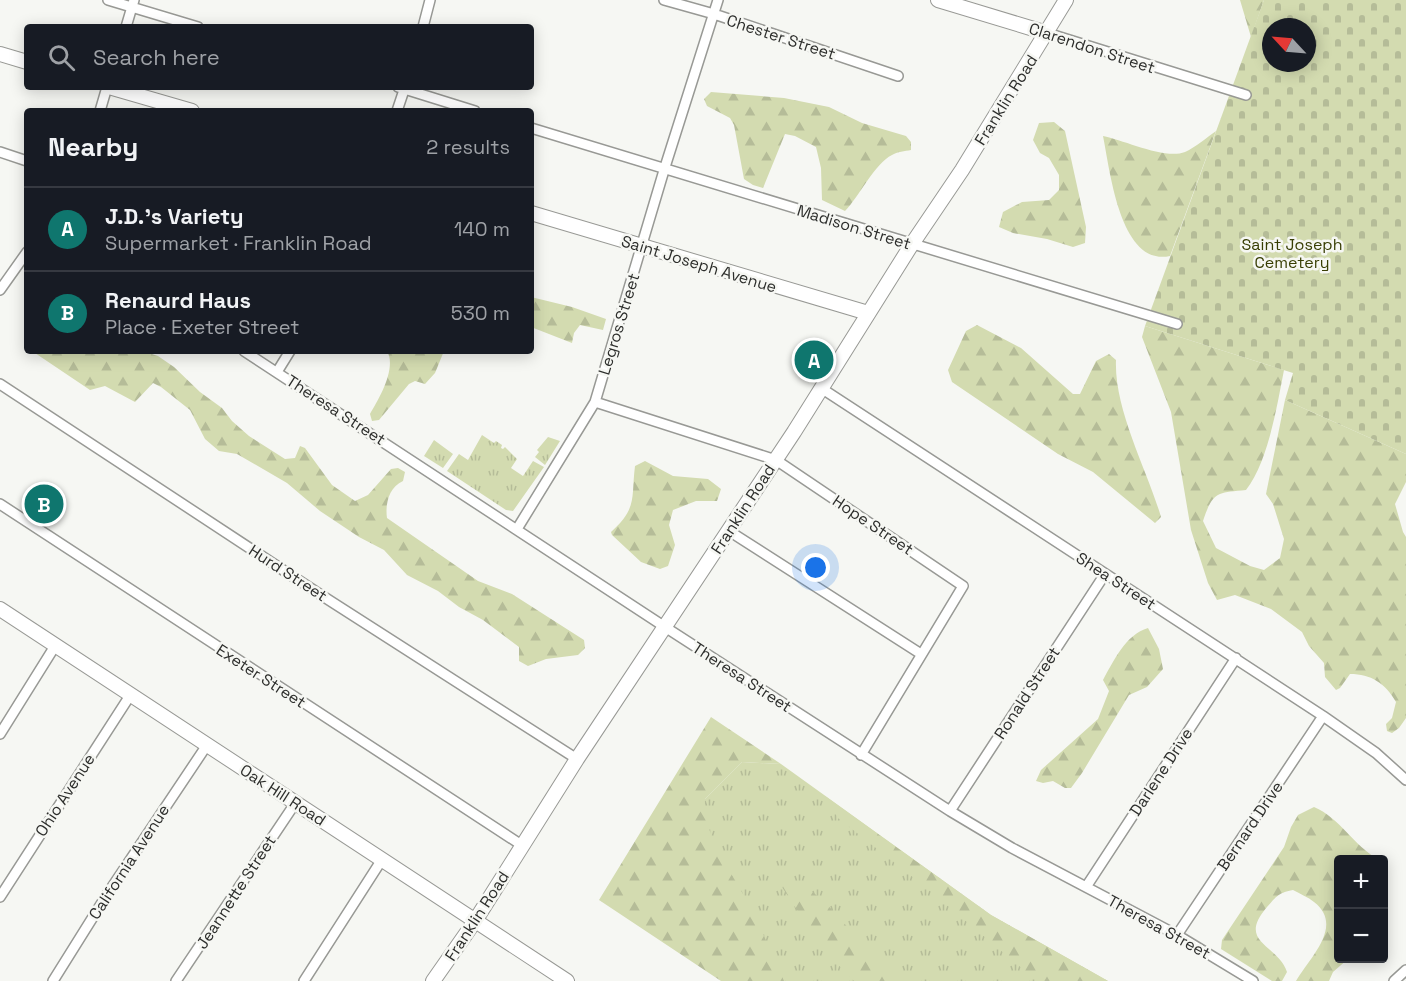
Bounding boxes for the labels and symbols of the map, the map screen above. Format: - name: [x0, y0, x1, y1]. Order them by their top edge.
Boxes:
- street label: Chester Street: [724, 9, 838, 65]
- street label: Clarendon Street: [1026, 18, 1158, 78]
- north arrow: [1262, 18, 1316, 72]
- street label: Franklin Road: [970, 51, 1042, 149]
- street label: Madison Street: [794, 200, 914, 254]
- street label: Saint Joseph Avenue: [619, 230, 779, 298]
- park label: Saint Joseph Cemetery: [1242, 234, 1342, 273]
- street label: Legros Street: [594, 270, 644, 378]
- pin: A: [794, 338, 834, 382]
- street label: Theresa Street: [282, 370, 390, 450]
- street label: Franklin Road: [706, 460, 780, 558]
- pin: B: [24, 482, 63, 526]
- street label: Hope Street: [829, 490, 917, 560]
- street label: Hurd Street: [245, 540, 331, 606]
- street label: Shea Street: [1072, 547, 1160, 615]
- your location: [801, 553, 830, 582]
- street label: Theresa Street: [688, 637, 796, 717]
- street label: Exeter Street: [212, 639, 310, 713]
- street label: Ronald Street: [989, 643, 1065, 743]
- street label: Darlene Drive: [1125, 724, 1197, 820]
- street label: Ohio Avenue: [30, 750, 100, 840]
- street label: Oak Hill Road: [236, 759, 330, 831]
- street label: Bernard Drive: [1212, 777, 1288, 875]
- street label: California Avenue: [84, 800, 174, 924]
- street label: Jeannette Street: [191, 831, 281, 953]
- street label: Franklin Road: [440, 867, 514, 965]
- street label: Theresa Street: [1104, 890, 1214, 964]

